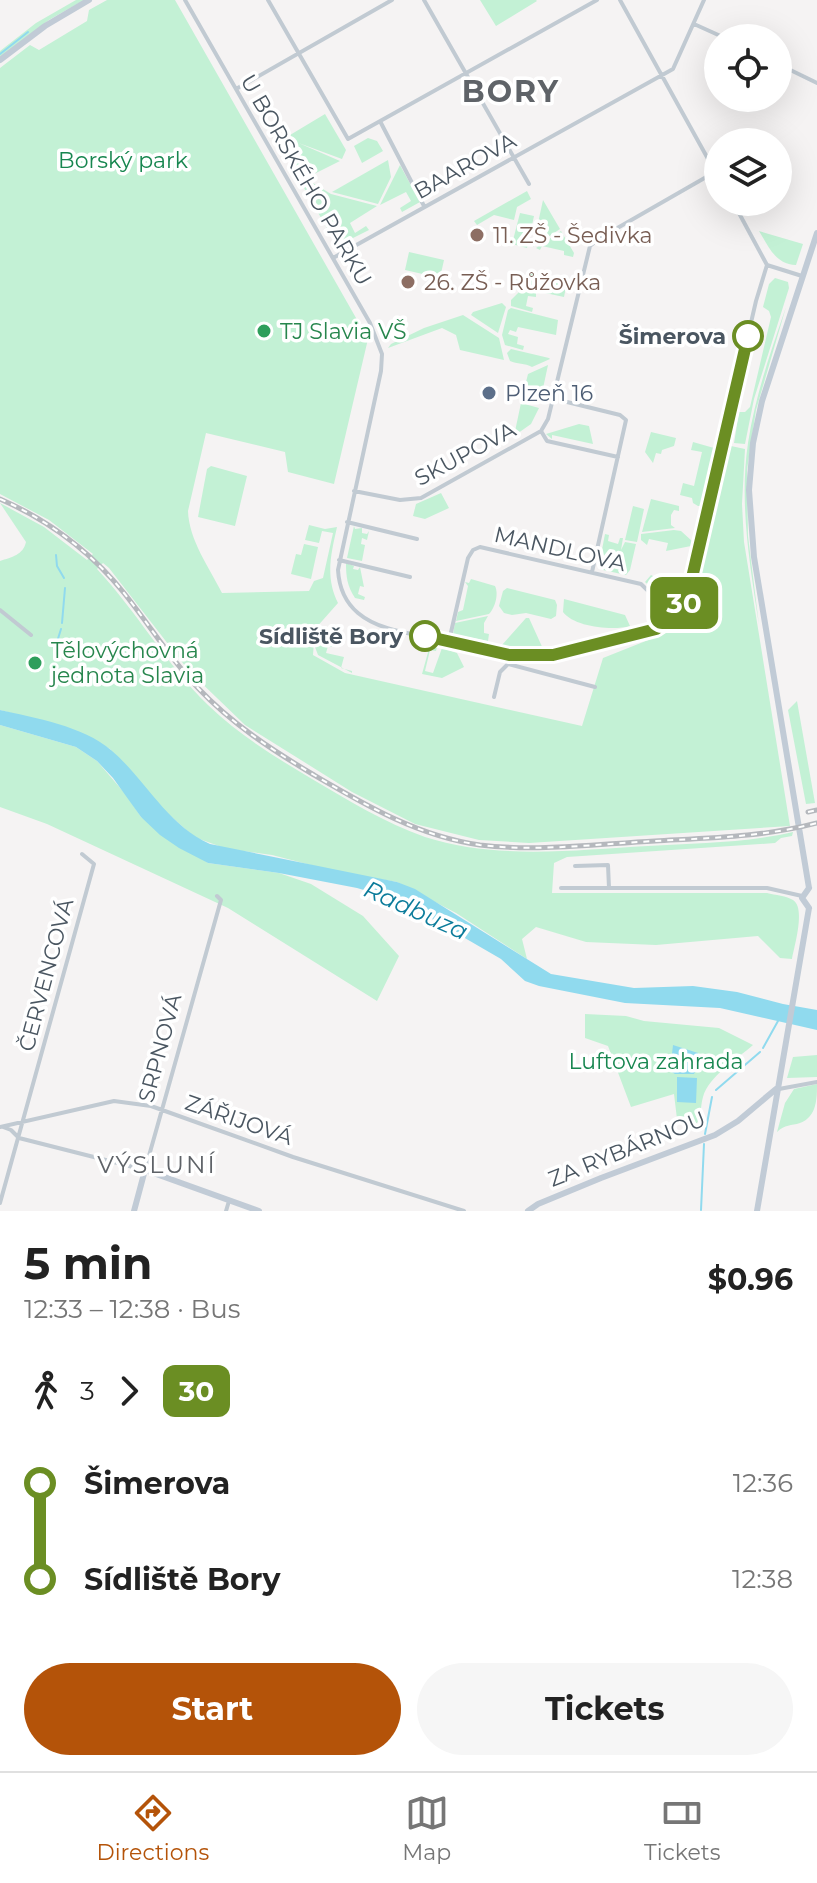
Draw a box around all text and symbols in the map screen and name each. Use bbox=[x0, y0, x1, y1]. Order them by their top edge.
map controls bbox=[704, 24, 792, 216]
button: locate bbox=[704, 24, 792, 112]
street label: U BORSKÉHO PARKU bbox=[234, 70, 378, 290]
district label: BORY bbox=[462, 73, 560, 110]
street label: BAAROVA bbox=[409, 127, 521, 205]
button: layers bbox=[704, 128, 792, 216]
park label: Borský park bbox=[58, 147, 189, 174]
place label: 11. ZŠ - Šedivka bbox=[493, 222, 653, 249]
marker: 11. ZŠ - Šedivka bbox=[468, 226, 486, 244]
place label: 26. ZŠ - Růžovka bbox=[424, 269, 601, 296]
marker: 26. ZŠ - Růžovka bbox=[399, 273, 417, 291]
place label: TJ Slavia VŠ bbox=[280, 318, 407, 345]
marker: Šimerova bbox=[733, 321, 763, 351]
marker: TJ Slavia VŠ bbox=[255, 322, 273, 340]
place label: Šimerova bbox=[619, 323, 726, 350]
place label: Plzeň 16 bbox=[505, 380, 593, 407]
marker: Plzeň 16 bbox=[480, 384, 498, 402]
street label: SKUPOVA bbox=[410, 416, 520, 492]
street label: MANDLOVA bbox=[492, 521, 628, 577]
line badge: 30 bbox=[648, 577, 720, 629]
text: 30 bbox=[666, 586, 702, 620]
marker: Sídliště Bory bbox=[410, 621, 440, 651]
place label: Sídliště Bory bbox=[259, 623, 404, 650]
place label: Tělovýchovná jednota Slavia bbox=[49, 637, 204, 689]
marker: Tělovýchovná jednota Slavia bbox=[26, 654, 44, 672]
water label: Radbuza bbox=[360, 874, 472, 946]
street label: ČERVENCOVÁ bbox=[13, 895, 79, 1054]
street label: SRPNOVÁ bbox=[133, 991, 187, 1105]
park label: Luftova zahrada bbox=[568, 1048, 744, 1075]
street label: ZÁŘIJOVÁ bbox=[182, 1089, 297, 1151]
street label: ZA RYBÁRNOU bbox=[544, 1105, 710, 1193]
district label: VÝSLUNÍ bbox=[97, 1150, 217, 1179]
text: 5 min bbox=[24, 1236, 152, 1290]
text: $0.96 bbox=[708, 1261, 793, 1298]
text: 12:33 – 12:38 · Bus bbox=[24, 1293, 240, 1325]
icon: walk bbox=[24, 1369, 68, 1413]
icon: forward bbox=[107, 1369, 151, 1413]
text: 30 bbox=[179, 1374, 214, 1408]
text: 3 bbox=[80, 1375, 95, 1407]
text: Šimerova bbox=[84, 1465, 230, 1502]
text: 12:36 bbox=[733, 1467, 793, 1499]
text: Sídliště Bory bbox=[84, 1561, 280, 1598]
text: 12:38 bbox=[732, 1563, 793, 1595]
button: Start bbox=[24, 1663, 401, 1755]
button: Tickets bbox=[417, 1663, 793, 1755]
tab: Directions bbox=[96, 1791, 209, 1866]
tab: Map bbox=[402, 1791, 451, 1866]
tab: Tickets bbox=[644, 1791, 720, 1866]

